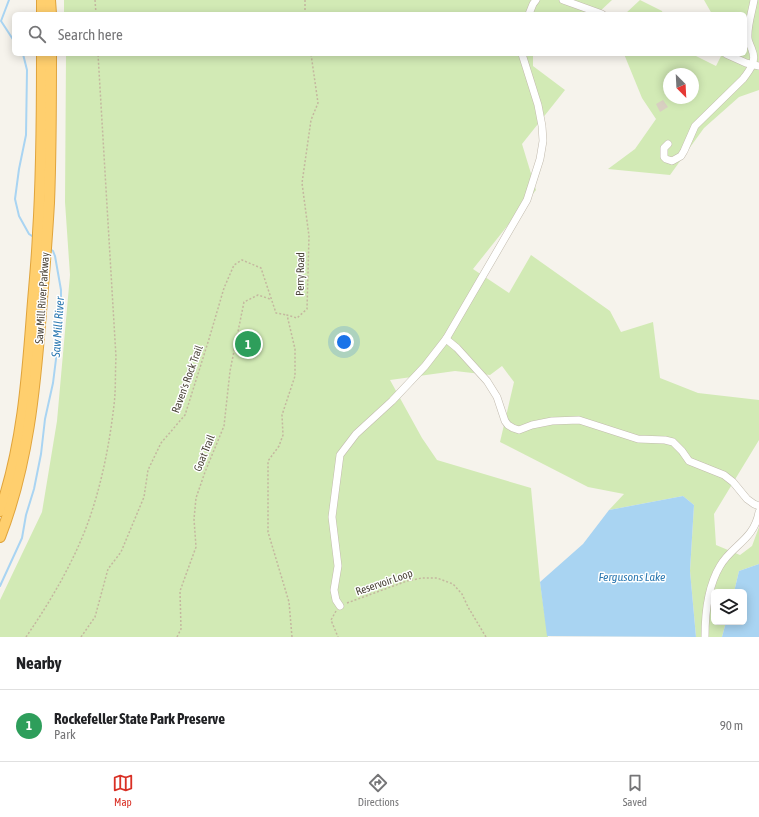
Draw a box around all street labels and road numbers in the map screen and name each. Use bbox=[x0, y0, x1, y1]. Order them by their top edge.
street label: Saw Mill River Parkway bbox=[33, 251, 51, 344]
street label: Perry Road bbox=[294, 252, 306, 296]
street label: Raven's Rock Trail bbox=[169, 343, 205, 414]
street label: Goat Trail bbox=[191, 433, 217, 473]
street label: Reservoir Loop bbox=[354, 567, 414, 597]

